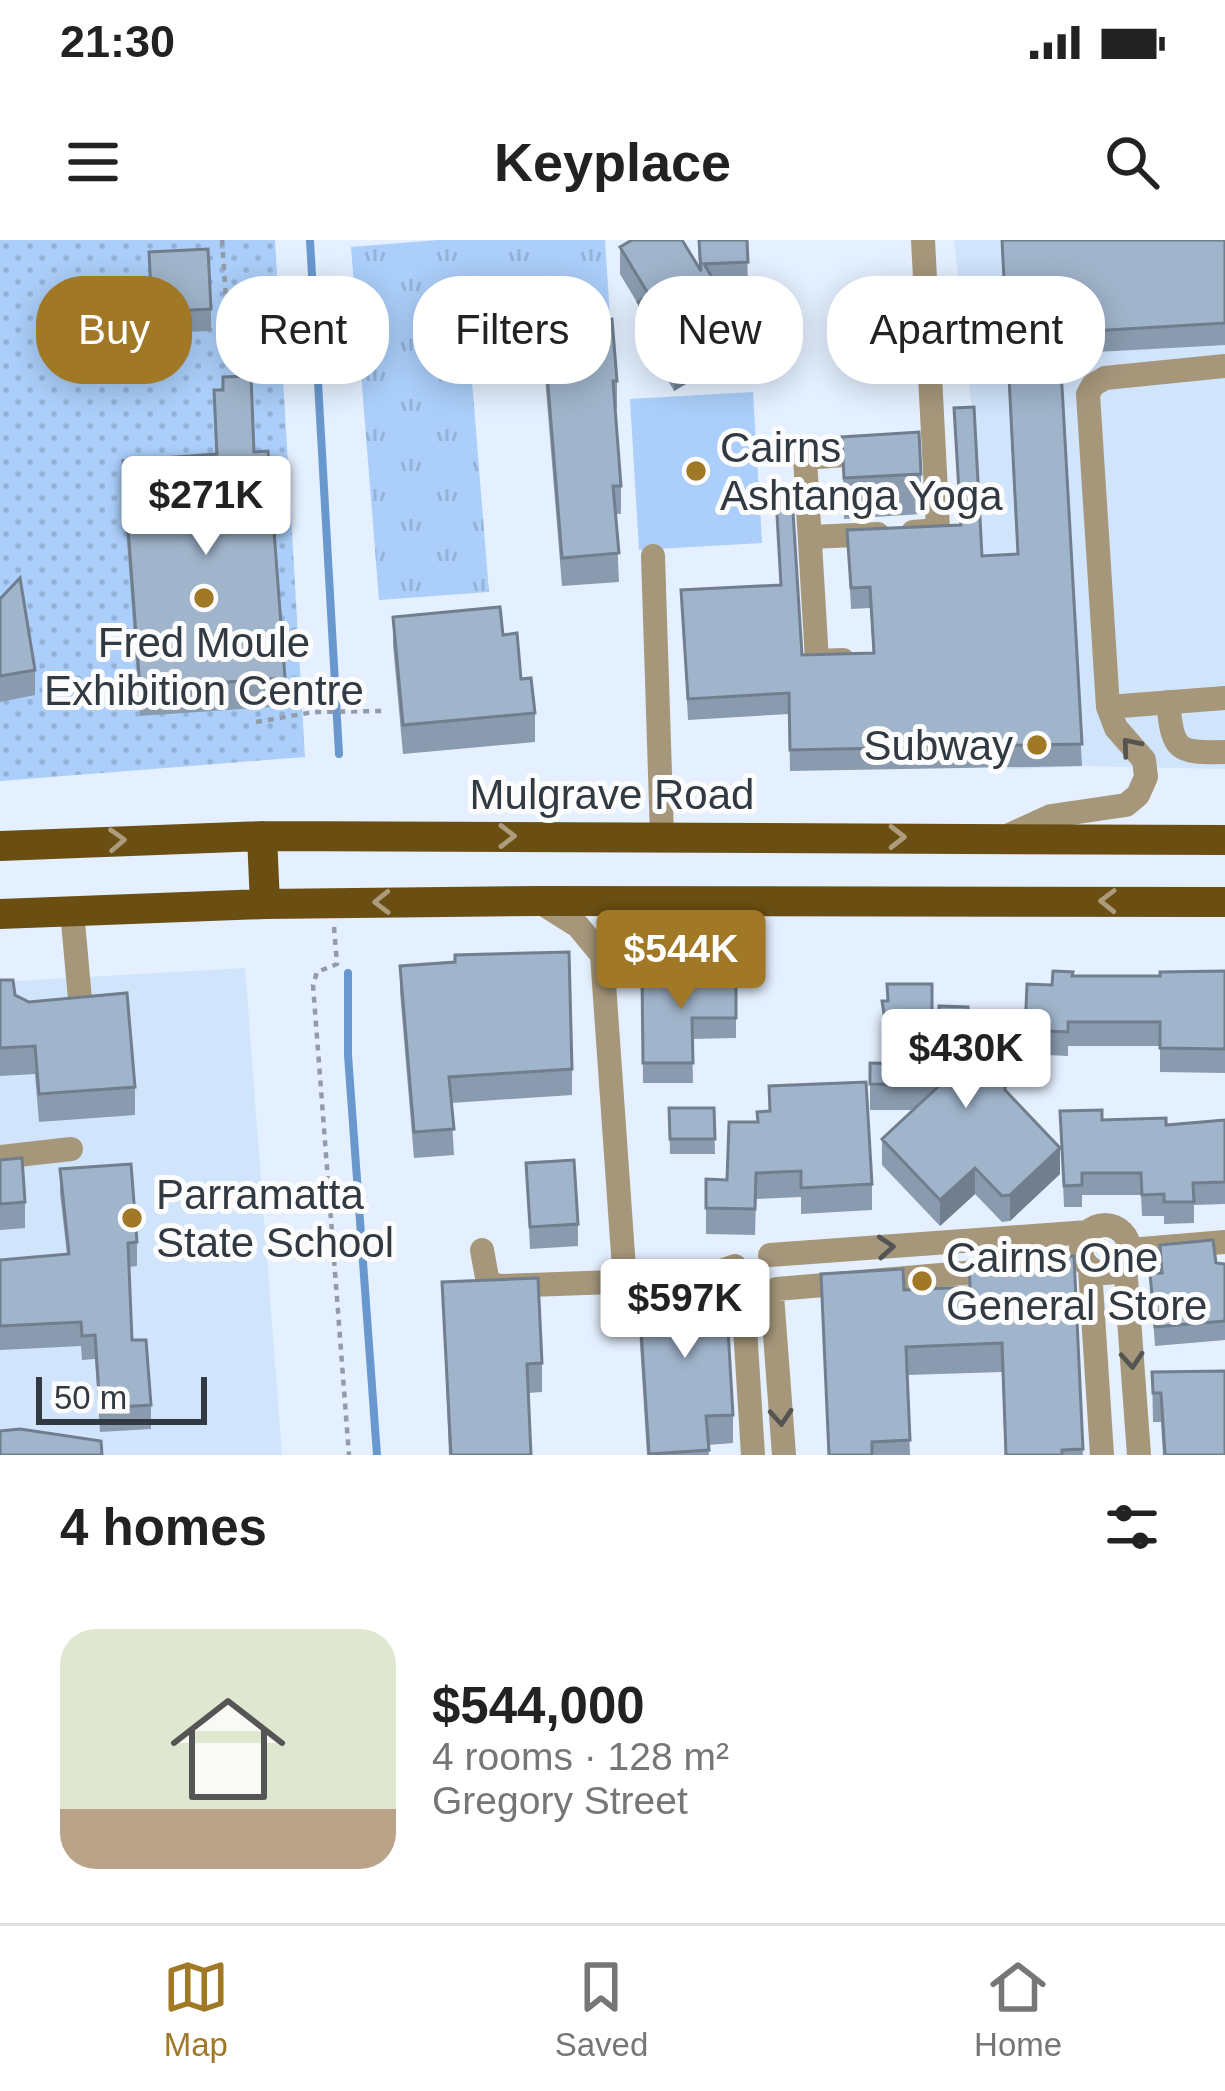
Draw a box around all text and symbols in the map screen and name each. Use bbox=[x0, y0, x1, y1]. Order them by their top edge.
text: 21:30 bbox=[60, 16, 175, 67]
icon: menu bbox=[60, 129, 126, 195]
icon: search bbox=[1099, 129, 1165, 195]
text: Keyplace bbox=[494, 132, 731, 192]
chip: Buy bbox=[36, 276, 192, 384]
chip: Rent bbox=[216, 276, 389, 384]
chip: Filters bbox=[413, 276, 611, 384]
chip: New bbox=[635, 276, 803, 384]
chip: Apartment bbox=[827, 276, 1105, 384]
place label: Cairns Ashtanga Yoga bbox=[720, 424, 1003, 519]
pin: $271K bbox=[122, 456, 290, 558]
marker: Cairns Ashtanga Yoga bbox=[683, 458, 709, 484]
text: $271K bbox=[149, 473, 263, 516]
marker: Fred Moule Exhibition Centre bbox=[191, 585, 217, 611]
place label: Fred Moule Exhibition Centre bbox=[44, 619, 364, 714]
place label: Subway bbox=[864, 722, 1013, 769]
marker: Subway bbox=[1024, 732, 1050, 758]
one-way arrow bbox=[1123, 738, 1145, 760]
street label: Mulgrave Road bbox=[470, 771, 754, 818]
one-way arrow bbox=[499, 823, 517, 849]
one-way arrow bbox=[889, 824, 907, 850]
one-way arrow bbox=[108, 827, 127, 853]
one-way arrow bbox=[1098, 888, 1116, 914]
one-way arrow bbox=[372, 889, 391, 915]
pin: $544K bbox=[597, 910, 765, 1012]
text: $544K bbox=[624, 927, 738, 970]
pin: $430K bbox=[882, 1009, 1050, 1111]
text: $430K bbox=[909, 1026, 1023, 1069]
place label: Parramatta State School bbox=[156, 1171, 394, 1266]
marker: Parramatta State School bbox=[119, 1205, 145, 1231]
one-way arrow bbox=[877, 1234, 896, 1260]
place label: Cairns One General Store bbox=[946, 1234, 1207, 1329]
pin: $597K bbox=[601, 1259, 769, 1361]
marker: Cairns One General Store bbox=[909, 1268, 935, 1294]
text: $597K bbox=[628, 1276, 742, 1319]
one-way arrow bbox=[1118, 1351, 1144, 1370]
scale bar bbox=[36, 1371, 207, 1424]
text: 50 m bbox=[54, 1379, 127, 1416]
one-way arrow bbox=[768, 1408, 794, 1427]
icon: filters bbox=[1099, 1494, 1165, 1560]
text: 4 homes bbox=[60, 1499, 267, 1556]
icon: home bbox=[156, 1677, 300, 1821]
text: $544,000 bbox=[432, 1677, 645, 1734]
text: 4 rooms · 128 m² bbox=[432, 1735, 729, 1778]
text: Gregory Street bbox=[432, 1779, 688, 1822]
tab: Map bbox=[163, 1954, 229, 2064]
tab: Saved bbox=[555, 1954, 648, 2064]
tab: Home bbox=[974, 1954, 1062, 2064]

